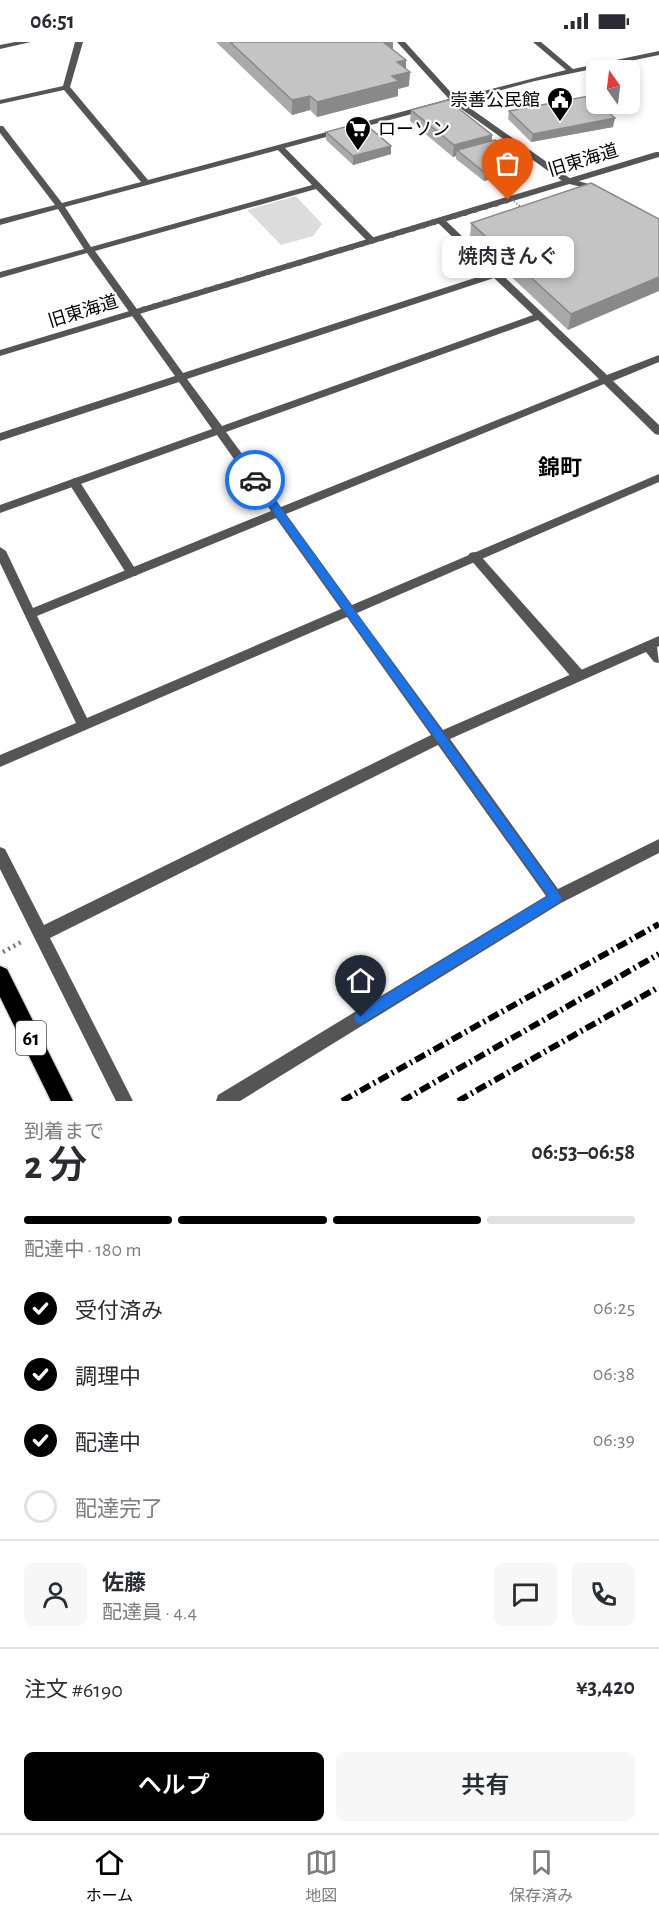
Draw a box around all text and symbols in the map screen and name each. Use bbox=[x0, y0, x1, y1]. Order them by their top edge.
text: 06:51 bbox=[30, 10, 75, 32]
north arrow bbox=[586, 60, 640, 114]
map controls bbox=[586, 60, 640, 114]
public building icon: 崇善公民館 bbox=[545, 85, 575, 123]
place label: 崇善公民館 bbox=[450, 90, 540, 110]
supermarket icon: ローソン bbox=[343, 114, 373, 152]
place label: ローソン bbox=[378, 121, 450, 139]
pin bbox=[482, 138, 533, 200]
street label: 旧東海道 bbox=[546, 140, 620, 180]
icon: bag bbox=[491, 147, 524, 180]
callout: 焼肉きんぐ bbox=[442, 236, 574, 278]
text: 焼肉きんぐ bbox=[458, 247, 558, 267]
street label: 旧東海道 bbox=[46, 291, 120, 331]
courier bbox=[225, 450, 285, 510]
district label: 錦町 bbox=[538, 456, 582, 479]
icon: car bbox=[239, 464, 272, 497]
pin bbox=[335, 955, 386, 1017]
icon: home bbox=[344, 964, 377, 997]
road number: 61 bbox=[16, 1021, 46, 1055]
text: 到着まで bbox=[24, 1122, 104, 1142]
text: 06:53–06:58 bbox=[531, 1141, 635, 1163]
text: 2 分 bbox=[24, 1147, 87, 1186]
text: 配達中 · 180 m bbox=[24, 1240, 141, 1260]
icon: check bbox=[24, 1292, 57, 1325]
text: 06:25 bbox=[593, 1298, 635, 1318]
text: 受付済み bbox=[75, 1300, 163, 1322]
icon: check bbox=[24, 1358, 57, 1391]
text: 06:38 bbox=[593, 1364, 635, 1384]
text: 調理中 bbox=[75, 1366, 141, 1388]
icon: check bbox=[24, 1424, 57, 1457]
text: 06:39 bbox=[593, 1430, 635, 1450]
text: 配達中 bbox=[75, 1432, 141, 1454]
text: 配達完了 bbox=[75, 1498, 163, 1520]
button: person bbox=[24, 1563, 87, 1626]
button: chat bbox=[494, 1563, 557, 1626]
button: phone bbox=[572, 1563, 635, 1626]
text: 佐藤 bbox=[102, 1572, 146, 1594]
text: 配達員 · 4.4 bbox=[102, 1603, 197, 1623]
text: ¥3,420 bbox=[576, 1676, 635, 1698]
text: 注文 #6190 bbox=[24, 1679, 123, 1701]
button: ヘルプ bbox=[24, 1752, 324, 1821]
button: 共有 bbox=[336, 1752, 635, 1821]
tab: ホーム bbox=[86, 1846, 133, 1906]
tab: 地図 bbox=[305, 1846, 338, 1906]
tab: 保存済み bbox=[509, 1846, 573, 1906]

